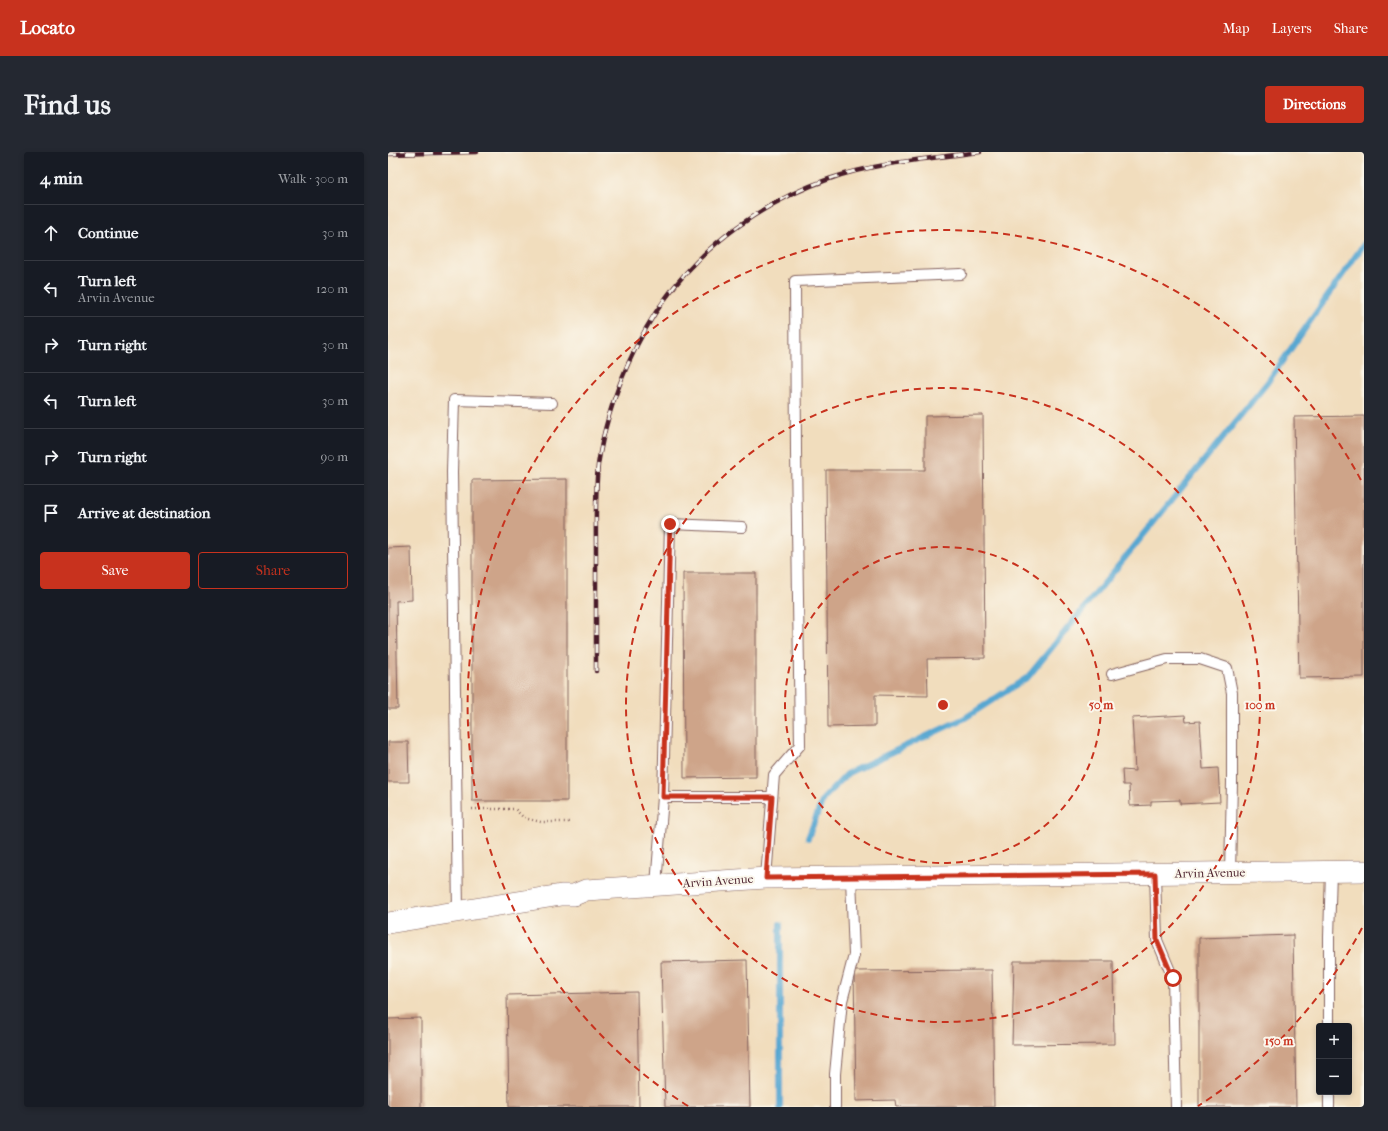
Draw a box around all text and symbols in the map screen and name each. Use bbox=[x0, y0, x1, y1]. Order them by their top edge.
text: Locato bbox=[20, 17, 75, 39]
text: Map bbox=[1223, 20, 1250, 37]
text: Layers bbox=[1272, 20, 1312, 37]
text: Share bbox=[1334, 20, 1368, 37]
button: Directions bbox=[1265, 86, 1364, 123]
text: Find us bbox=[24, 88, 111, 121]
text: 4 min bbox=[40, 168, 83, 188]
text: Walk · 300 m bbox=[278, 171, 348, 186]
icon: ahead bbox=[40, 222, 62, 244]
text: Continue bbox=[78, 224, 138, 242]
text: 30 m bbox=[322, 225, 348, 240]
text: Turn left bbox=[78, 272, 136, 290]
icon: left bbox=[40, 278, 62, 300]
text: 120 m bbox=[316, 281, 348, 296]
text: Arvin Avenue bbox=[78, 290, 155, 305]
icon: right bbox=[40, 334, 62, 356]
text: Turn right bbox=[78, 336, 147, 354]
text: 30 m bbox=[322, 337, 348, 352]
icon: left bbox=[40, 390, 62, 412]
text: Turn left bbox=[78, 392, 136, 410]
text: 30 m bbox=[322, 393, 348, 408]
icon: right bbox=[40, 446, 62, 468]
text: Turn right bbox=[78, 448, 147, 466]
text: 90 m bbox=[320, 449, 348, 464]
icon: arrive bbox=[40, 502, 62, 524]
text: Arrive at destination bbox=[78, 504, 210, 522]
route end bbox=[661, 515, 679, 533]
button: Save bbox=[40, 552, 190, 589]
button: Share bbox=[198, 552, 348, 589]
centre of rings bbox=[936, 698, 950, 712]
text: 50 m bbox=[1089, 698, 1114, 712]
text: 100 m bbox=[1245, 698, 1276, 712]
street label: Arvin Avenue bbox=[1174, 865, 1246, 881]
street label: Arvin Avenue bbox=[681, 872, 754, 891]
route start bbox=[1164, 969, 1182, 987]
map controls bbox=[1316, 1023, 1352, 1095]
button: + bbox=[1316, 1023, 1352, 1059]
text: 150 m bbox=[1265, 1034, 1294, 1048]
button: − bbox=[1316, 1059, 1352, 1095]

